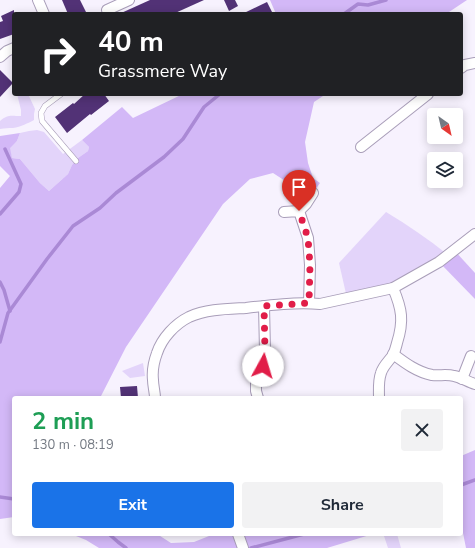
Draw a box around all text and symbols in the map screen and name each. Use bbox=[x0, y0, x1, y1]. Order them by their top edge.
text: 40 m bbox=[98, 23, 164, 61]
icon: right bbox=[32, 28, 84, 80]
text: Grassmere Way bbox=[98, 59, 227, 83]
north arrow bbox=[427, 108, 463, 144]
map controls bbox=[427, 108, 463, 188]
button: layers bbox=[427, 152, 463, 188]
pin bbox=[282, 170, 316, 211]
icon: arrive bbox=[288, 176, 310, 198]
position arrow bbox=[242, 345, 284, 387]
text: 2 min bbox=[32, 405, 94, 437]
button: close bbox=[401, 409, 443, 451]
text: 130 m · 08:19 bbox=[32, 436, 114, 454]
button: Exit bbox=[32, 482, 234, 528]
button: Share bbox=[242, 482, 443, 528]

